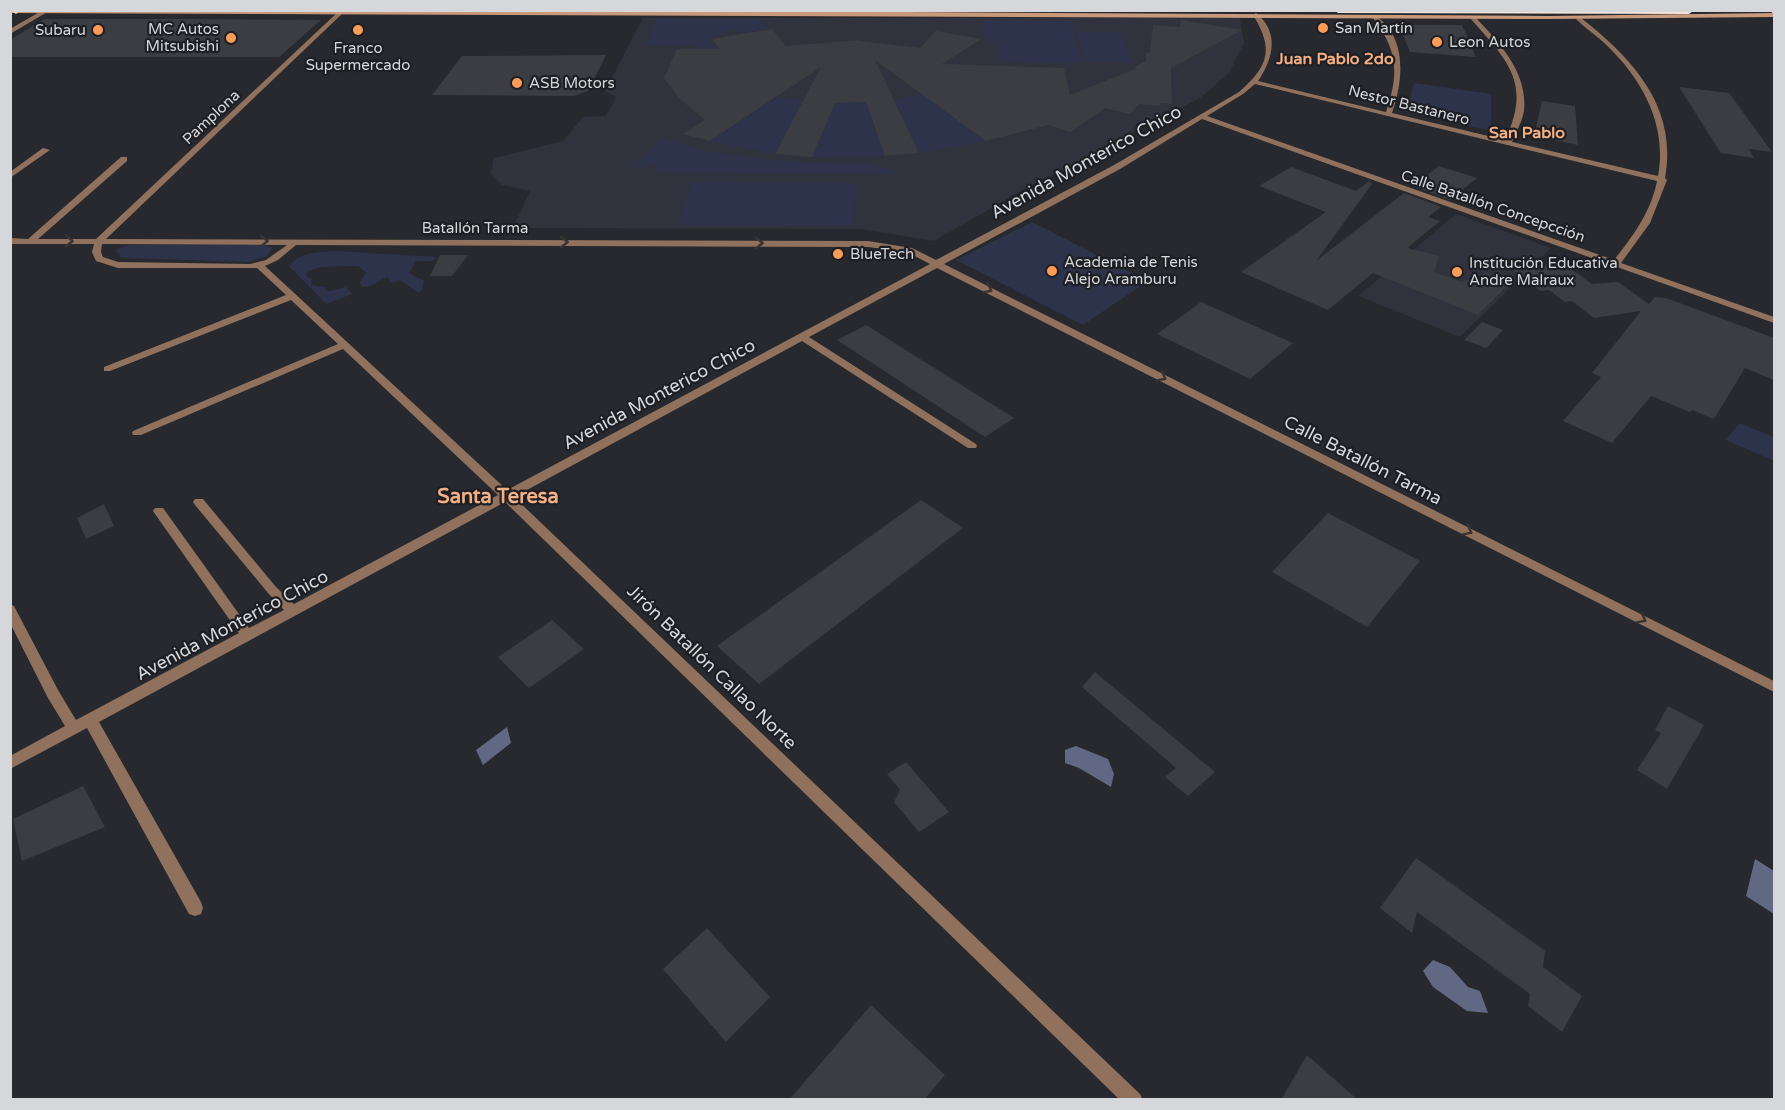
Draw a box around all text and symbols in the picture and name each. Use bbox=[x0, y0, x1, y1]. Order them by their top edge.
place label: San Martín bbox=[1335, 19, 1413, 37]
place label: MC Autos Mitsubishi bbox=[146, 20, 219, 55]
place label: Subaru bbox=[35, 21, 86, 39]
marker: San Martín bbox=[1316, 21, 1330, 35]
marker: Subaru bbox=[91, 23, 105, 37]
marker: Franco Supermercado bbox=[351, 23, 365, 37]
marker: MC Autos Mitsubishi bbox=[224, 31, 238, 45]
place label: Leon Autos bbox=[1449, 33, 1530, 51]
marker: Leon Autos bbox=[1430, 35, 1444, 49]
place label: Franco Supermercado bbox=[306, 39, 410, 74]
district label: Juan Pablo 2do bbox=[1275, 49, 1394, 69]
place label: ASB Motors bbox=[529, 74, 615, 92]
marker: ASB Motors bbox=[510, 76, 524, 90]
street label: Nestor Bastanero bbox=[1347, 81, 1471, 129]
street label: Pamplona bbox=[179, 86, 243, 148]
street label: Avenida Monterico Chico bbox=[987, 100, 1185, 224]
district label: San Pablo bbox=[1489, 123, 1565, 143]
street label: Calle Batallón Concepcción bbox=[1399, 166, 1587, 246]
street label: Batallón Tarma bbox=[422, 219, 528, 237]
one-way arrow bbox=[64, 235, 73, 247]
one-way arrow bbox=[259, 235, 268, 247]
one-way arrow bbox=[559, 236, 568, 248]
one-way arrow bbox=[754, 237, 763, 249]
place label: BlueTech bbox=[850, 245, 914, 263]
marker: BlueTech bbox=[831, 247, 845, 261]
place label: Academia de Tenis Alejo Aramburu bbox=[1064, 253, 1198, 288]
place label: Institución Educativa Andre Malraux bbox=[1469, 254, 1618, 289]
marker: Academia de Tenis Alejo Aramburu bbox=[1045, 264, 1059, 278]
marker: Institución Educativa Andre Malraux bbox=[1450, 265, 1464, 279]
one-way arrow bbox=[982, 282, 993, 293]
street label: Avenida Monterico Chico bbox=[559, 334, 759, 454]
one-way arrow bbox=[1156, 370, 1167, 381]
street label: Calle Batallón Tarma bbox=[1280, 411, 1446, 509]
district label: Santa Teresa bbox=[437, 485, 559, 509]
one-way arrow bbox=[1461, 524, 1472, 535]
street label: Avenida Monterico Chico bbox=[132, 565, 332, 685]
street label: Jirón Batallón Callao Norte bbox=[623, 580, 801, 754]
one-way arrow bbox=[1635, 612, 1646, 623]

